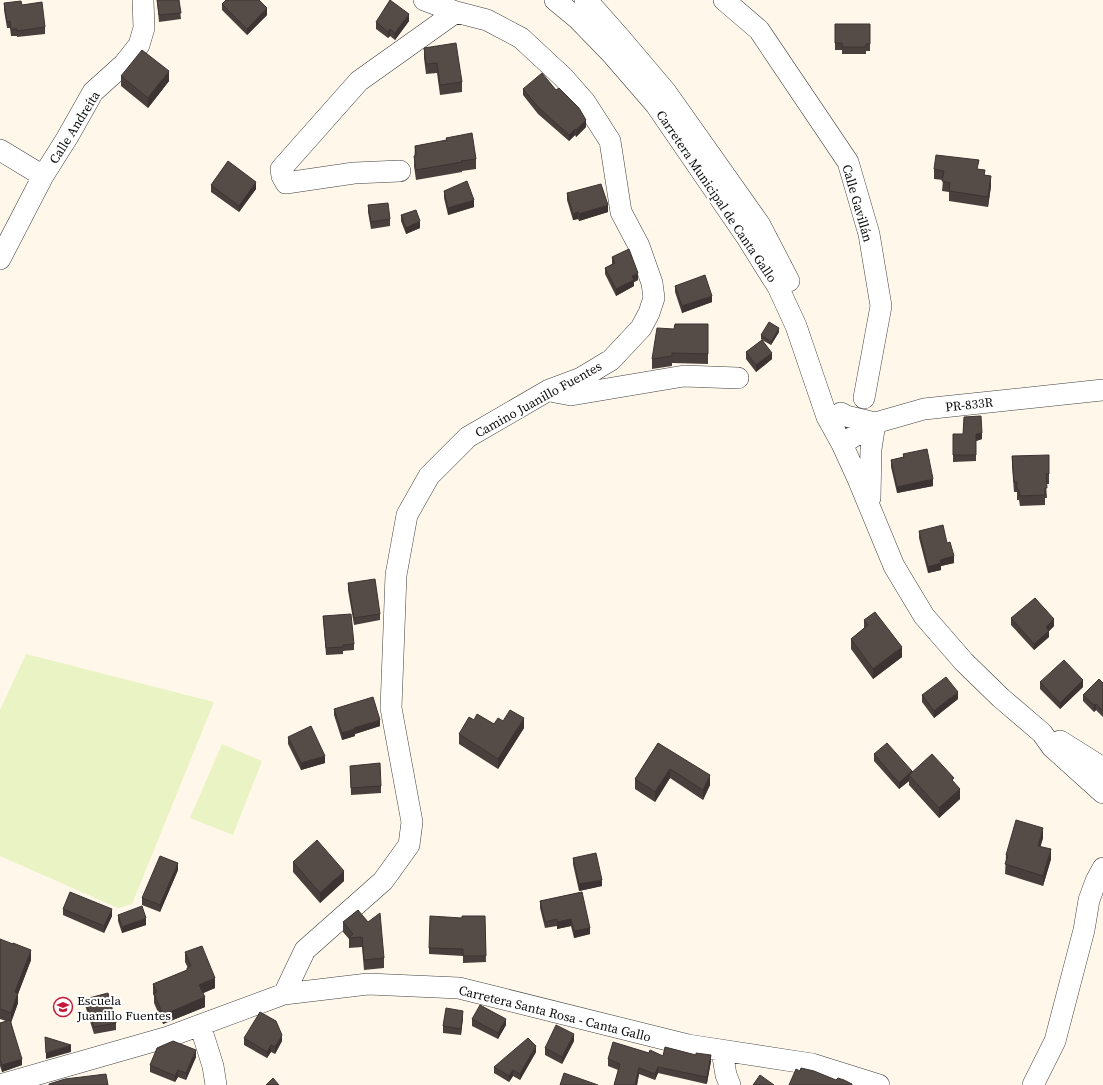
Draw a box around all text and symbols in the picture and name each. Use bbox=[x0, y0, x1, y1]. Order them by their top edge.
street label: Calle Andreíta bbox=[45, 87, 104, 167]
street label: Carretera Municipal de Canta Gallo bbox=[653, 107, 781, 286]
street label: Calle Gavillán bbox=[838, 162, 877, 244]
street label: Camino Juanillo Fuentes bbox=[472, 357, 605, 441]
street label: PR-833R bbox=[944, 393, 994, 415]
street label: Carretera Santa Rosa - Canta Gallo bbox=[457, 981, 653, 1046]
place label: Escuela Juanillo Fuentes bbox=[76, 992, 171, 1024]
school or university icon: Escuela Juanillo Fuentes bbox=[52, 996, 74, 1018]

